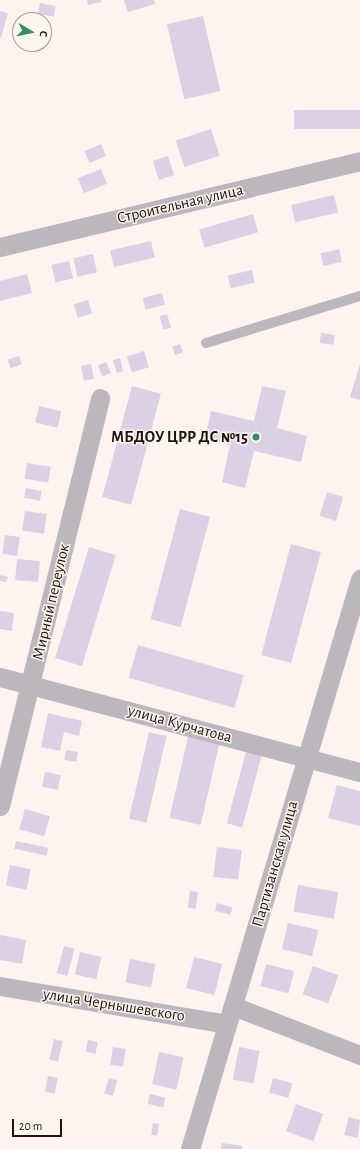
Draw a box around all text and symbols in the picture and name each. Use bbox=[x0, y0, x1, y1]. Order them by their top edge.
north arrow bbox=[12, 12, 52, 52]
text: С bbox=[37, 30, 49, 38]
street label: Строительная улица bbox=[115, 180, 245, 228]
place label: МБДОУ ЦРР ДС №15 bbox=[111, 427, 248, 447]
marker: МБДОУ ЦРР ДС №15 bbox=[251, 432, 261, 442]
street label: Мирный переулок bbox=[28, 542, 74, 662]
street label: улица Курчатова bbox=[126, 701, 234, 747]
street label: Партизанская улица bbox=[248, 799, 302, 929]
street label: улица Чернышевского bbox=[42, 984, 186, 1026]
scale bar bbox=[14, 1111, 64, 1137]
text: 20 m bbox=[19, 1120, 42, 1132]

